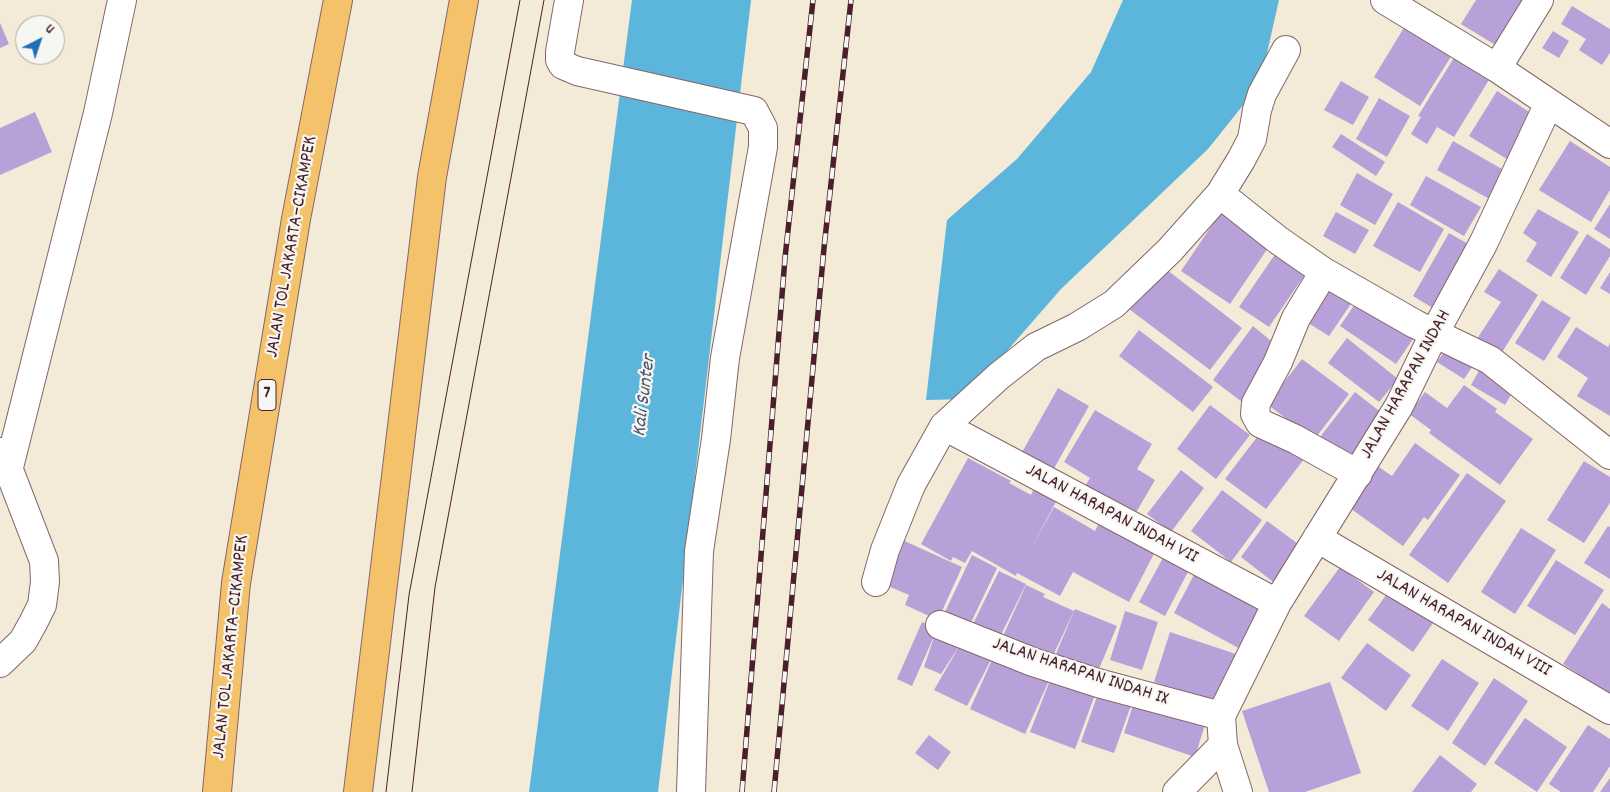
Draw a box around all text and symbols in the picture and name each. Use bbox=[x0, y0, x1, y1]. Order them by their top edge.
north arrow bbox=[15, 15, 65, 65]
text: U bbox=[40, 20, 58, 39]
street label: JALAN TOL JAKARTA–CIKAMPEK bbox=[262, 134, 324, 360]
street label: JALAN HARAPAN INDAH bbox=[1357, 307, 1457, 463]
water label: Kali Sunter bbox=[629, 354, 663, 438]
road number: 7 bbox=[258, 380, 276, 410]
street label: JALAN HARAPAN INDAH VII bbox=[1021, 460, 1201, 570]
street label: JALAN TOL JAKARTA–CIKAMPEK bbox=[209, 534, 255, 760]
street label: JALAN HARAPAN INDAH VIII bbox=[1372, 565, 1554, 683]
street label: JALAN HARAPAN INDAH IX bbox=[989, 634, 1171, 712]

